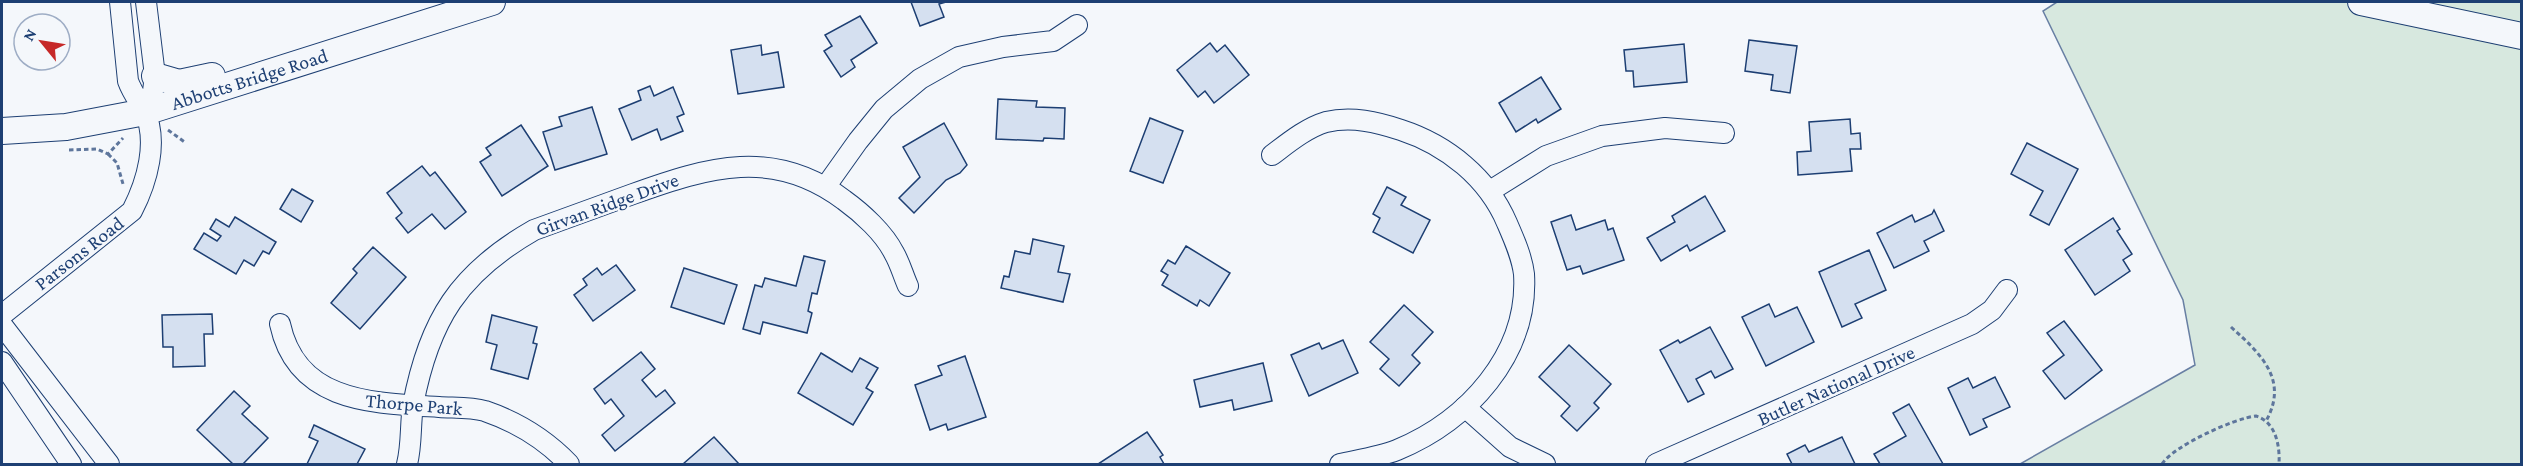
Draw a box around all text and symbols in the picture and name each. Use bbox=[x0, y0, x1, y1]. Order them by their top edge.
north arrow bbox=[12, 12, 72, 72]
text: N bbox=[19, 26, 40, 44]
street label: Abbotts Bridge Road bbox=[168, 44, 331, 114]
street label: Girvan Ridge Drive bbox=[533, 168, 682, 241]
street label: Parsons Road bbox=[30, 211, 128, 294]
street label: Butler National Drive bbox=[1754, 340, 1918, 430]
street label: Thorpe Park bbox=[365, 389, 464, 420]

